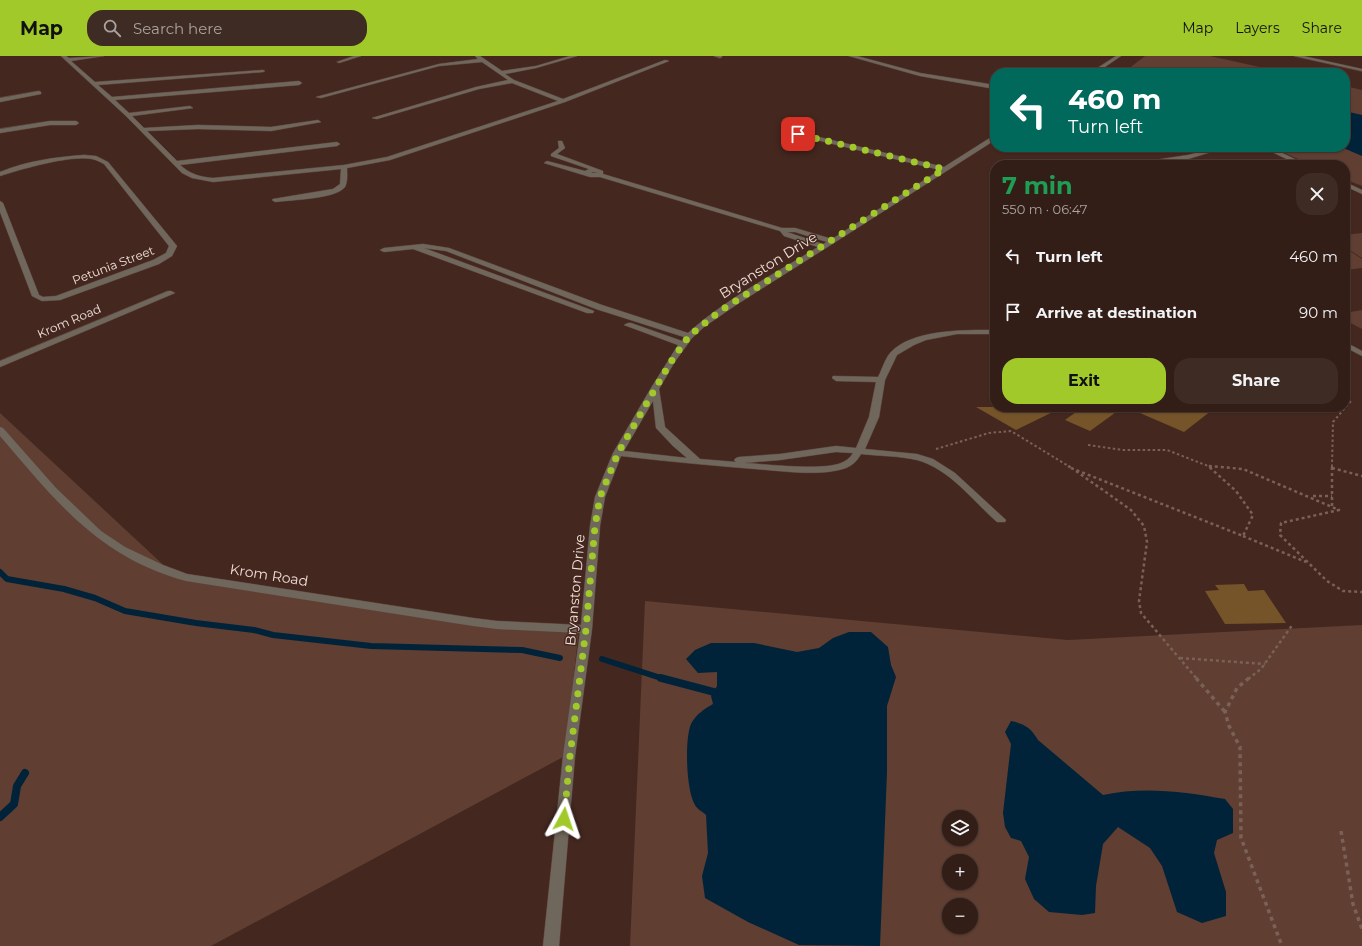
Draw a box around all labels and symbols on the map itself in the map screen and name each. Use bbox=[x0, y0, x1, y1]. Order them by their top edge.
pin bbox=[781, 117, 815, 151]
street label: Bryanston Drive bbox=[716, 228, 820, 302]
street label: Petunia Street bbox=[70, 242, 156, 288]
street label: Krom Road bbox=[35, 301, 103, 341]
street label: Bryanston Drive bbox=[561, 533, 589, 647]
street label: Krom Road bbox=[229, 560, 309, 590]
position arrow bbox=[543, 798, 585, 840]

